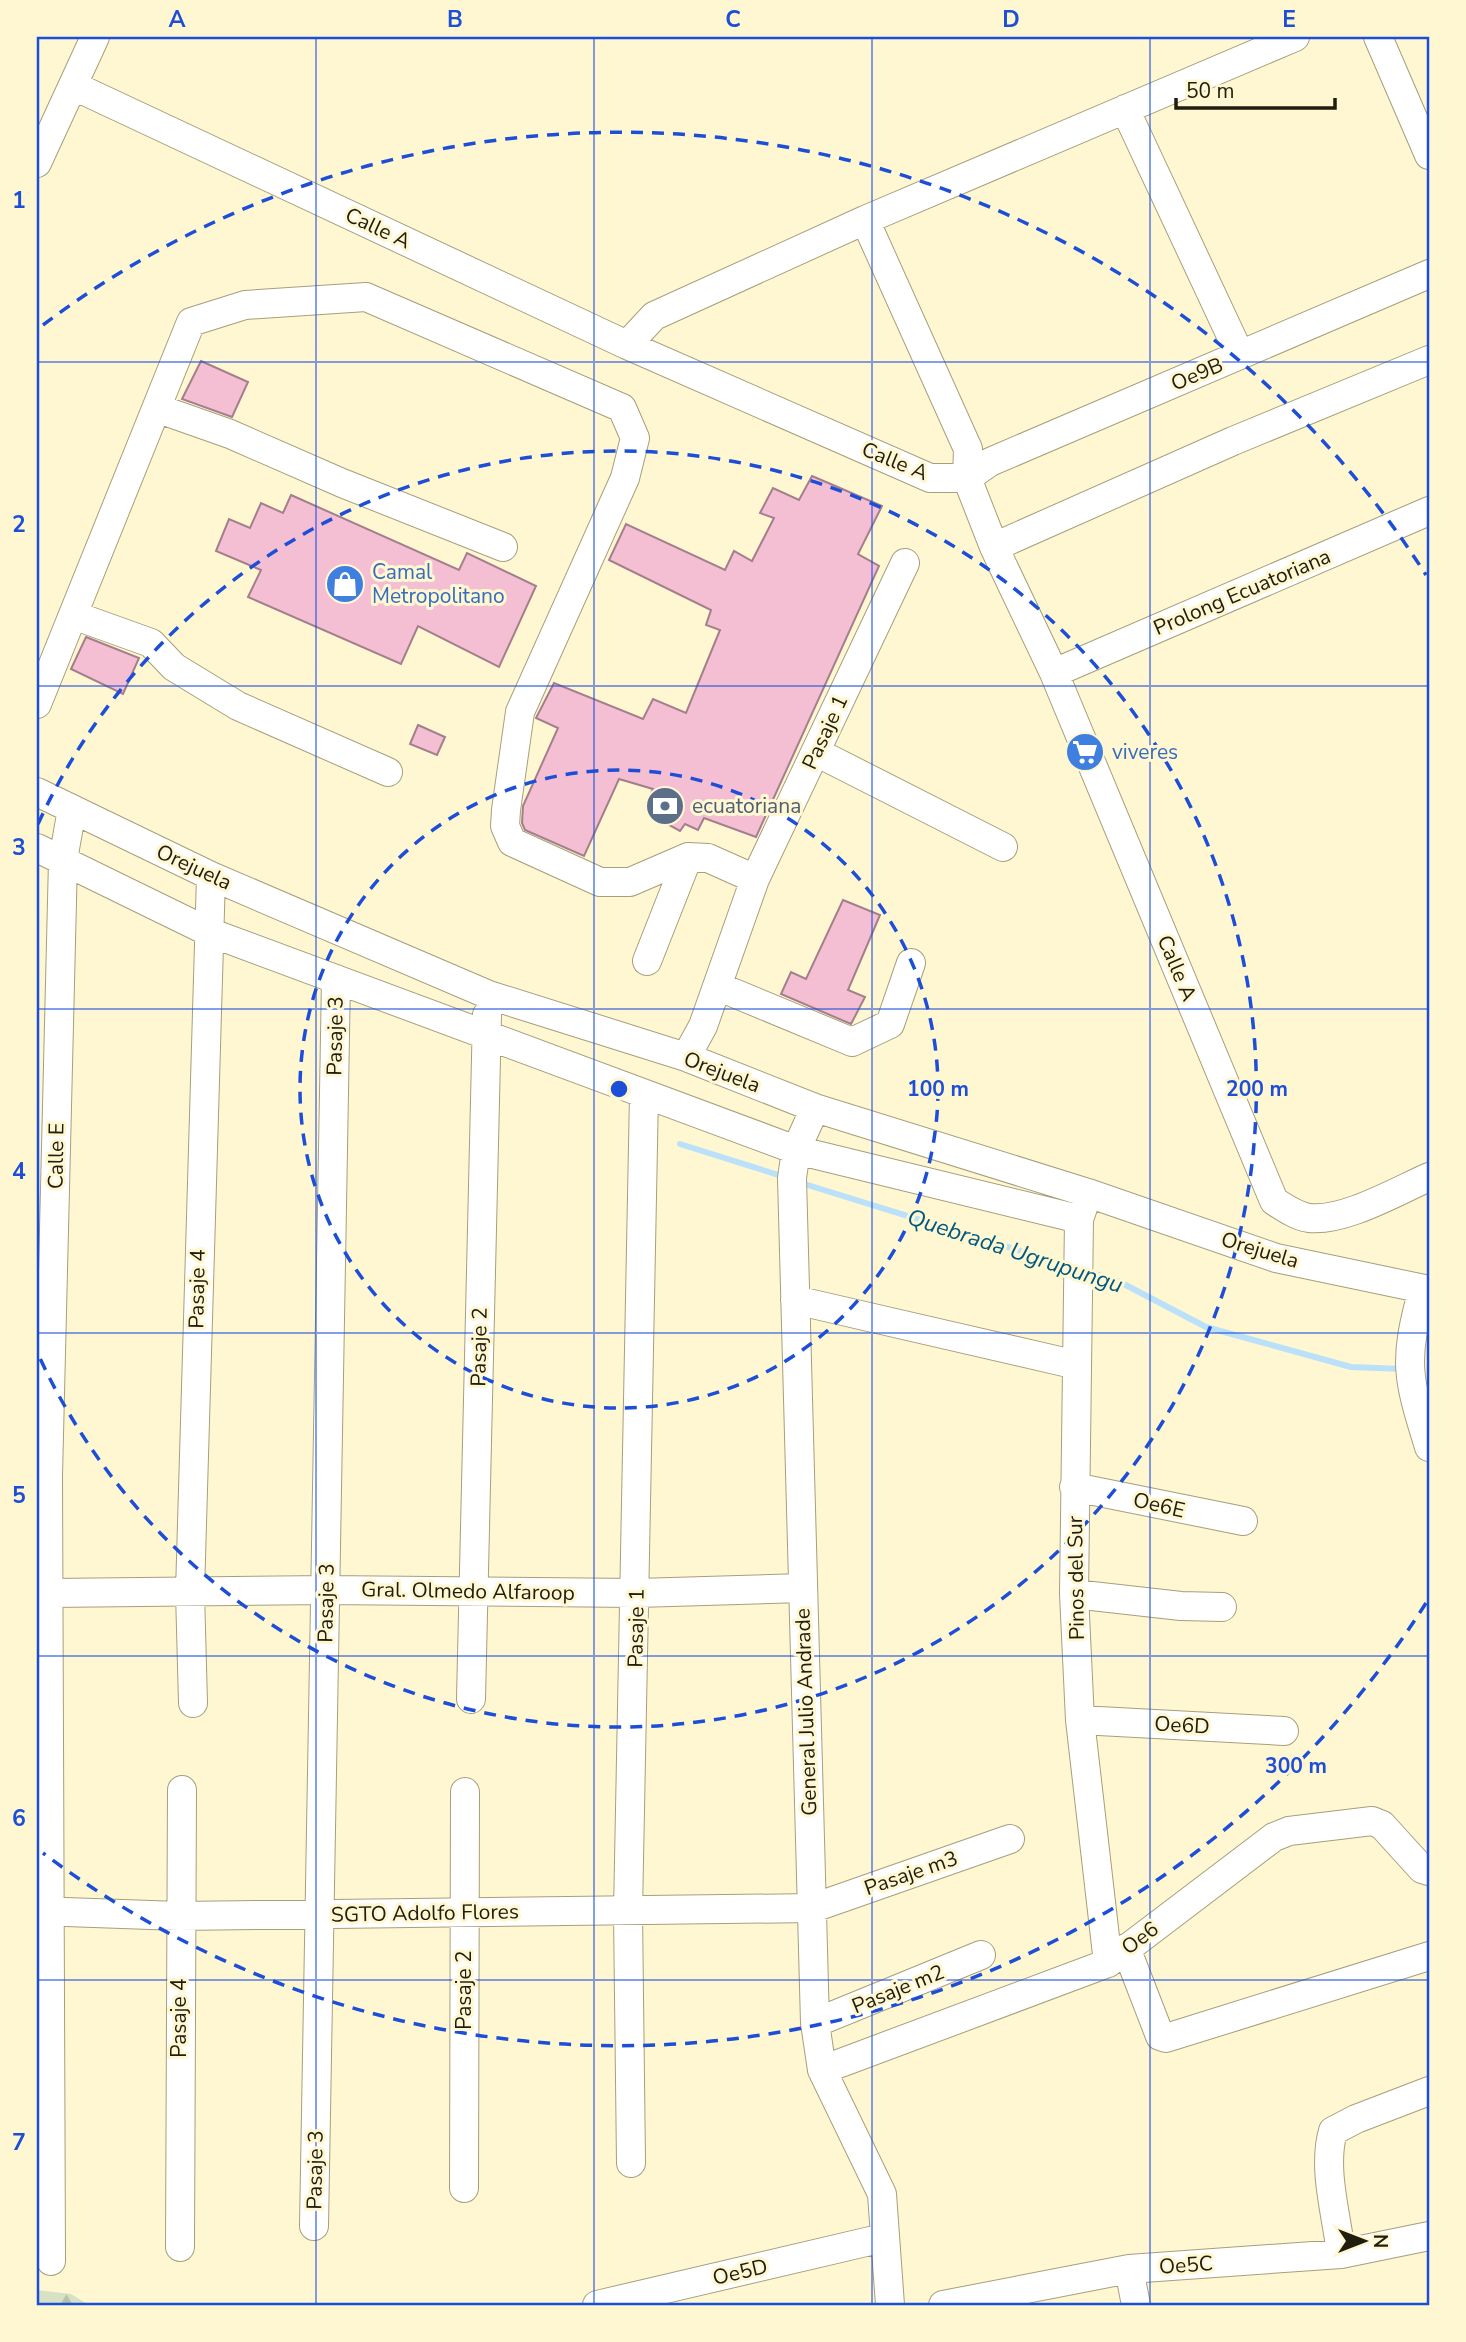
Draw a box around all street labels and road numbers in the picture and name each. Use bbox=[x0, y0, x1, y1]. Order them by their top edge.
street label: Calle A bbox=[341, 201, 415, 255]
street label: Oe9B bbox=[1167, 351, 1227, 397]
street label: Calle A bbox=[858, 435, 932, 487]
street label: Prolong Ecuatoriana bbox=[1149, 542, 1335, 642]
street label: Pasaje 1 bbox=[796, 690, 854, 774]
street label: Orejuela bbox=[152, 837, 236, 897]
street label: Calle A bbox=[1151, 931, 1203, 1005]
street label: Pasaje 3 bbox=[320, 996, 350, 1076]
street label: Orejuela bbox=[680, 1045, 764, 1099]
street label: Calle E bbox=[41, 1123, 71, 1189]
street label: Orejuela bbox=[1218, 1225, 1302, 1275]
street label: Pasaje 4 bbox=[182, 1249, 212, 1329]
street label: Pasaje 2 bbox=[464, 1307, 494, 1387]
street label: Oe6E bbox=[1130, 1485, 1188, 1525]
street label: Pinos del Sur bbox=[1061, 1515, 1091, 1640]
street label: Pasaje 3 bbox=[311, 1563, 341, 1643]
street label: Gral. Olmedo Alfaroop bbox=[361, 1575, 575, 1607]
street label: Pasaje 1 bbox=[621, 1588, 651, 1668]
street label: General Julio Andrade bbox=[788, 1608, 824, 1816]
street label: Oe6D bbox=[1154, 1710, 1210, 1740]
street label: Pasaje m3 bbox=[860, 1844, 962, 1902]
street label: SGTO Adolfo Flores bbox=[331, 1897, 519, 1929]
street label: Oe6 bbox=[1116, 1915, 1164, 1961]
street label: Pasaje 2 bbox=[450, 1950, 478, 2030]
street label: Pasaje m2 bbox=[848, 1958, 948, 2020]
street label: Pasaje 4 bbox=[165, 1978, 193, 2058]
street label: Pasaje 3 bbox=[300, 2130, 330, 2210]
street label: Oe5C bbox=[1158, 2249, 1214, 2281]
street label: Oe5D bbox=[710, 2252, 770, 2292]

